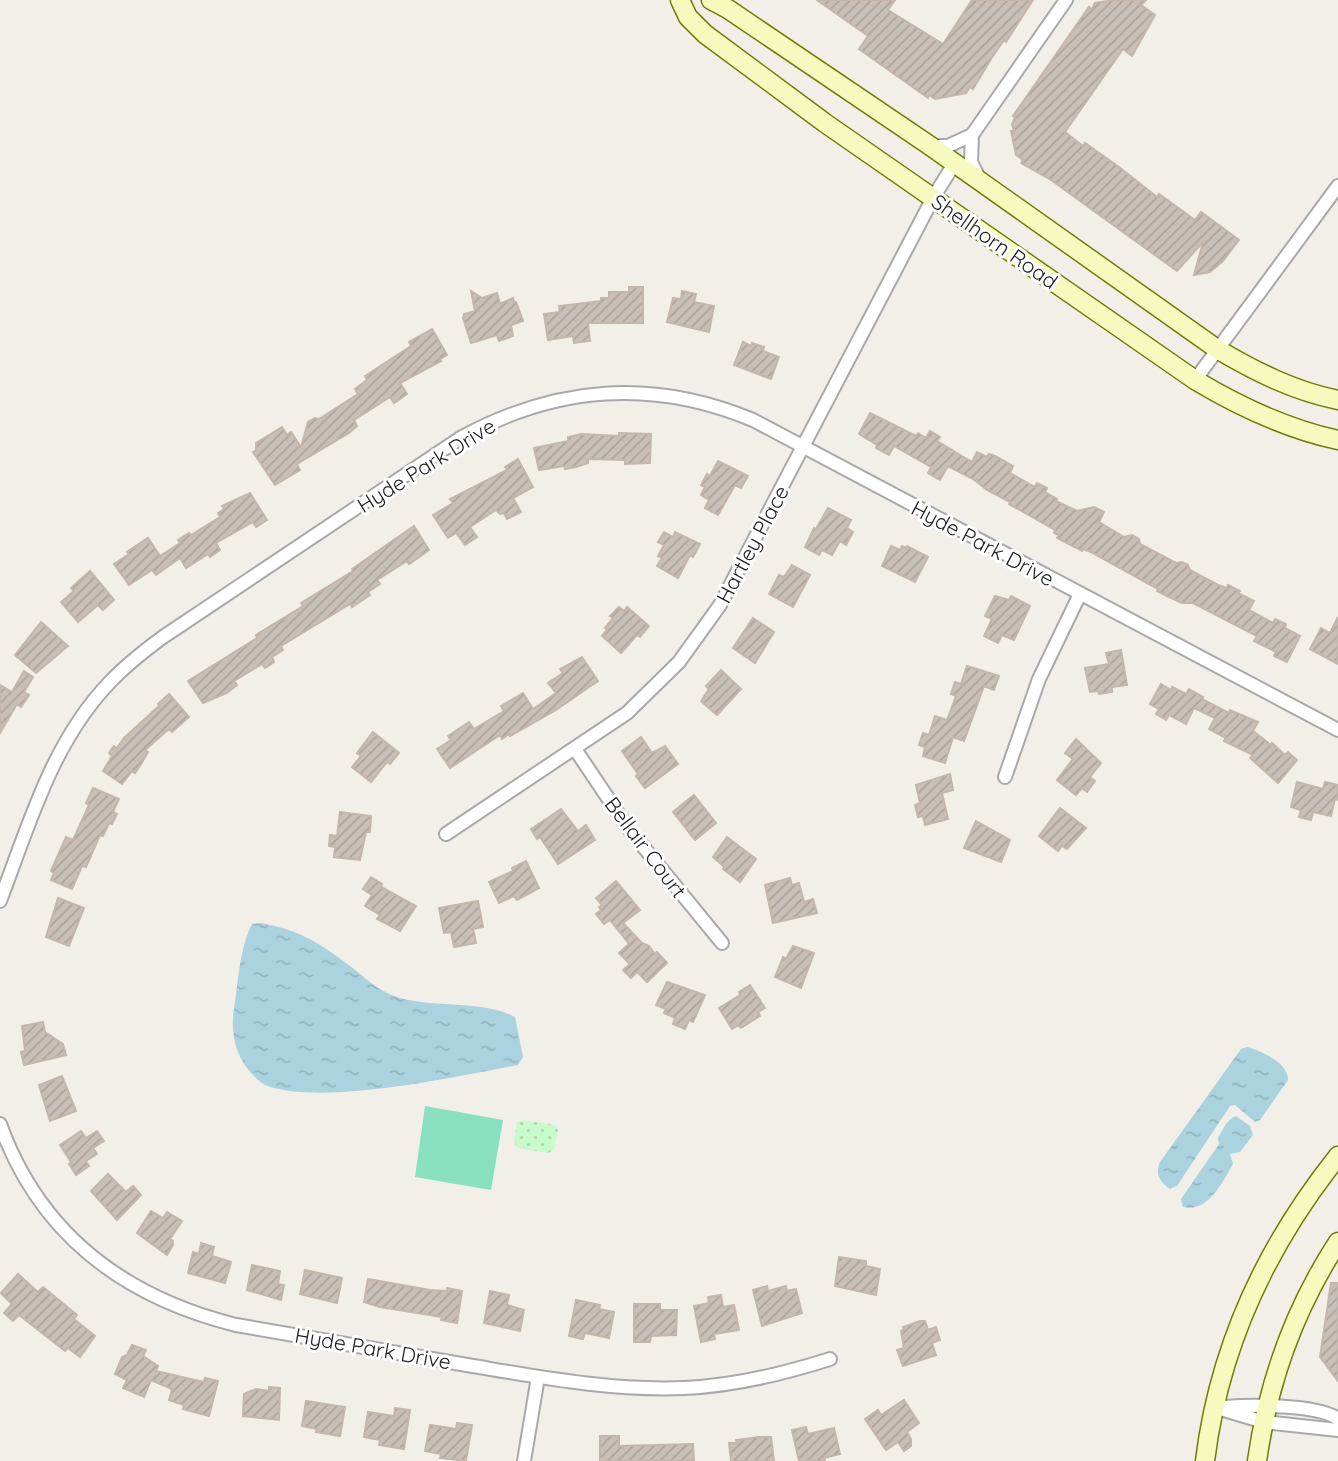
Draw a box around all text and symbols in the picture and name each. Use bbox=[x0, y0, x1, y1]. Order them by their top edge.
street label: Shellhorn Road bbox=[927, 188, 1063, 294]
street label: Hyde Park Drive bbox=[352, 412, 500, 518]
street label: Hartley Place bbox=[710, 481, 794, 607]
street label: Hyde Park Drive bbox=[907, 494, 1059, 592]
street label: Bellair Court bbox=[600, 791, 692, 903]
street label: Hyde Park Drive bbox=[293, 1321, 453, 1375]

